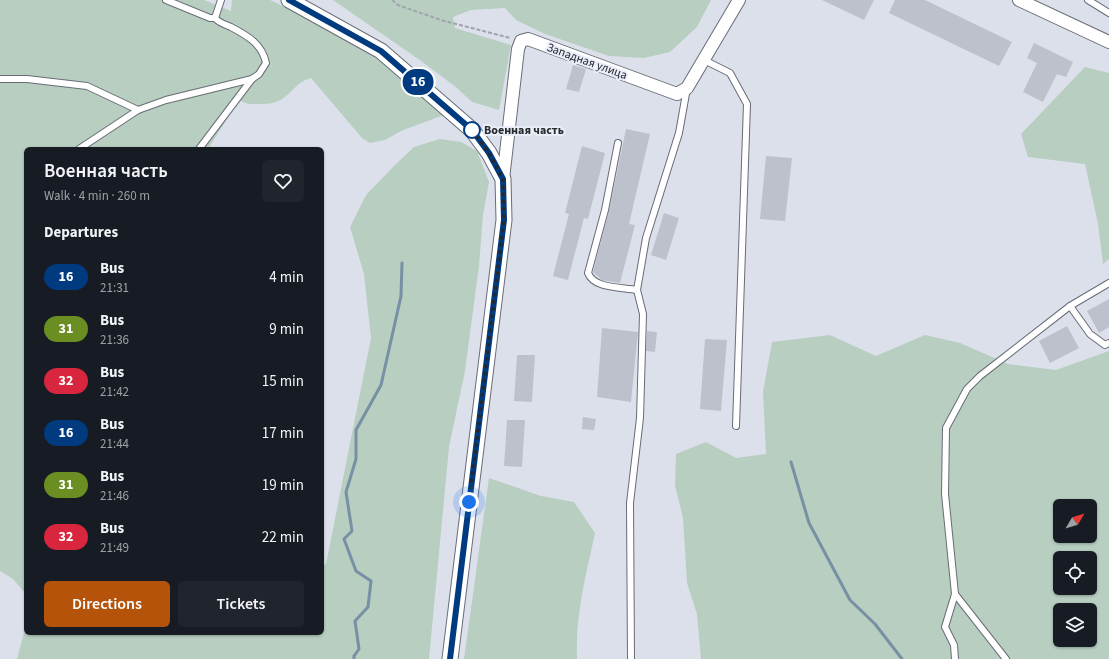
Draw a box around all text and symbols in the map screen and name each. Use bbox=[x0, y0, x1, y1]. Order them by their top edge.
street label: Западная улица bbox=[544, 39, 629, 84]
line badge: 16 bbox=[400, 69, 436, 95]
text: 16 bbox=[411, 72, 425, 92]
marker: Военная часть bbox=[463, 121, 481, 139]
place label: Военная часть bbox=[484, 122, 564, 139]
text: Военная часть bbox=[44, 158, 168, 185]
button: heart bbox=[262, 160, 304, 202]
text: Walk · 4 min · 260 m bbox=[44, 187, 150, 205]
text: Departures bbox=[44, 222, 118, 243]
text: Bus bbox=[100, 258, 124, 279]
text: 16 bbox=[59, 267, 73, 287]
text: 4 min bbox=[269, 267, 304, 288]
text: 21:31 bbox=[100, 279, 129, 297]
text: Bus bbox=[100, 310, 124, 331]
text: 31 bbox=[59, 319, 73, 339]
text: 9 min bbox=[269, 319, 304, 340]
text: 21:36 bbox=[100, 331, 129, 349]
text: Bus bbox=[100, 362, 124, 383]
text: 32 bbox=[59, 371, 73, 391]
text: 15 min bbox=[262, 371, 304, 392]
text: 21:42 bbox=[100, 383, 129, 401]
text: Bus bbox=[100, 414, 124, 435]
text: 16 bbox=[59, 423, 73, 443]
text: 17 min bbox=[262, 423, 304, 444]
text: 21:44 bbox=[100, 435, 129, 453]
text: Bus bbox=[100, 466, 124, 487]
text: 31 bbox=[59, 475, 73, 495]
text: 19 min bbox=[262, 475, 304, 496]
text: 21:46 bbox=[100, 487, 129, 505]
your location bbox=[459, 492, 479, 512]
north arrow bbox=[1053, 499, 1097, 543]
map controls bbox=[1053, 499, 1097, 647]
text: Bus bbox=[100, 518, 124, 539]
text: 32 bbox=[59, 527, 73, 547]
text: 22 min bbox=[262, 527, 304, 548]
text: 21:49 bbox=[100, 539, 129, 557]
button: locate bbox=[1053, 551, 1097, 595]
button: Directions bbox=[44, 581, 170, 627]
button: Tickets bbox=[178, 581, 304, 627]
button: layers bbox=[1053, 603, 1097, 647]

